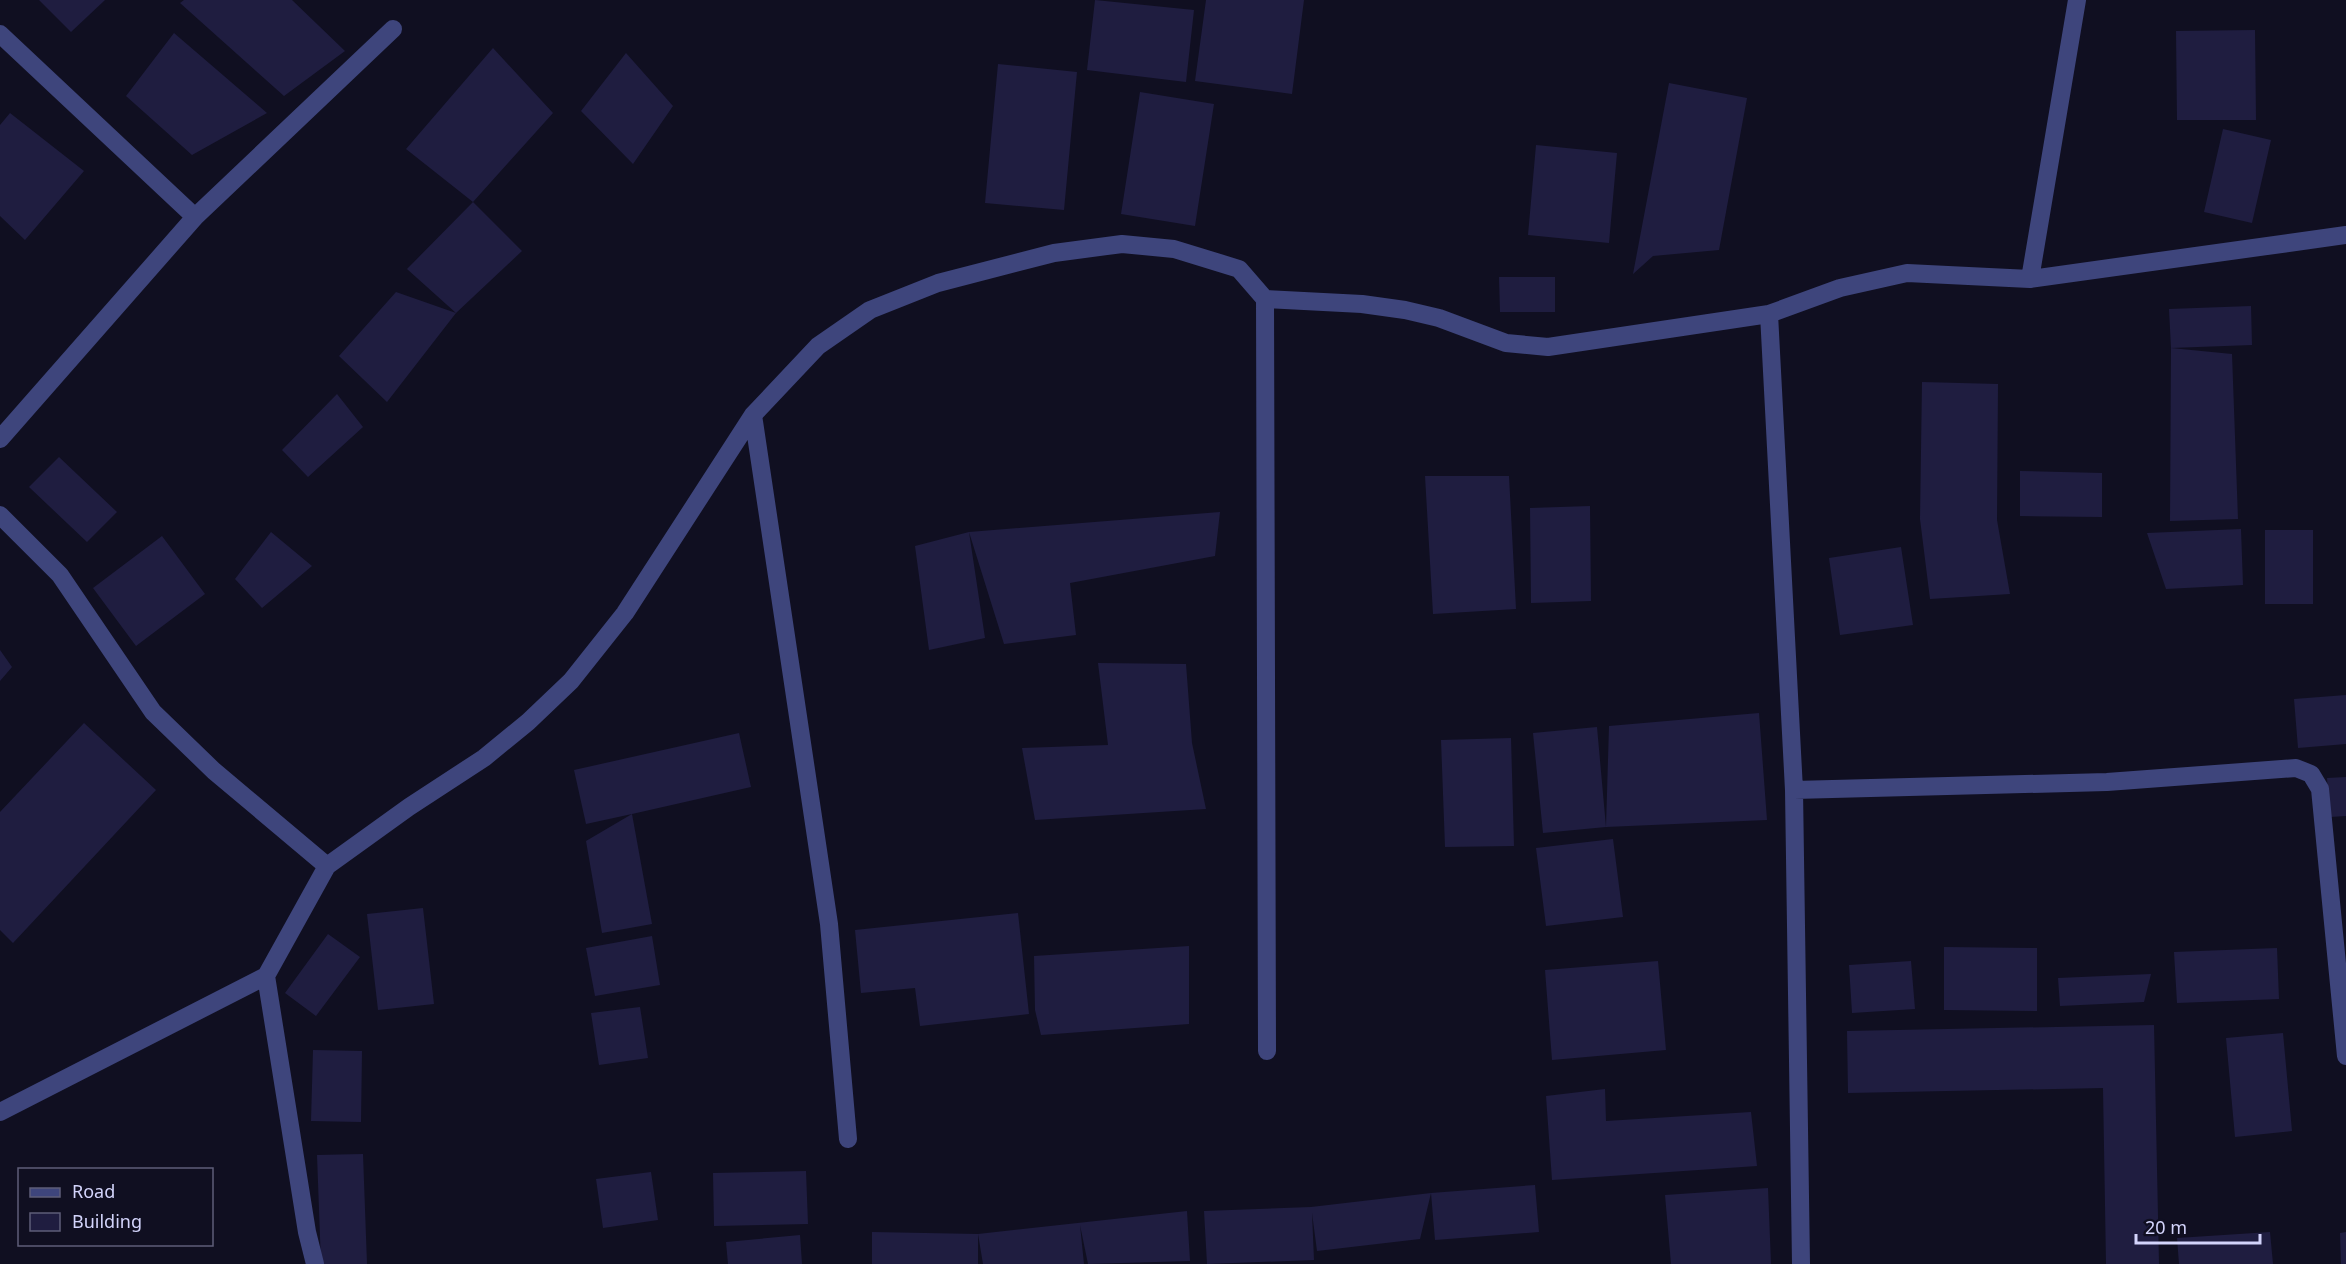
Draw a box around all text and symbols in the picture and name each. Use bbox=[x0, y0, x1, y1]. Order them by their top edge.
legend bbox=[18, 1168, 213, 1246]
text: Road bbox=[72, 1179, 115, 1203]
scale bar bbox=[2136, 1207, 2260, 1245]
text: Building bbox=[72, 1209, 142, 1233]
text: 20 m bbox=[2145, 1215, 2187, 1239]

